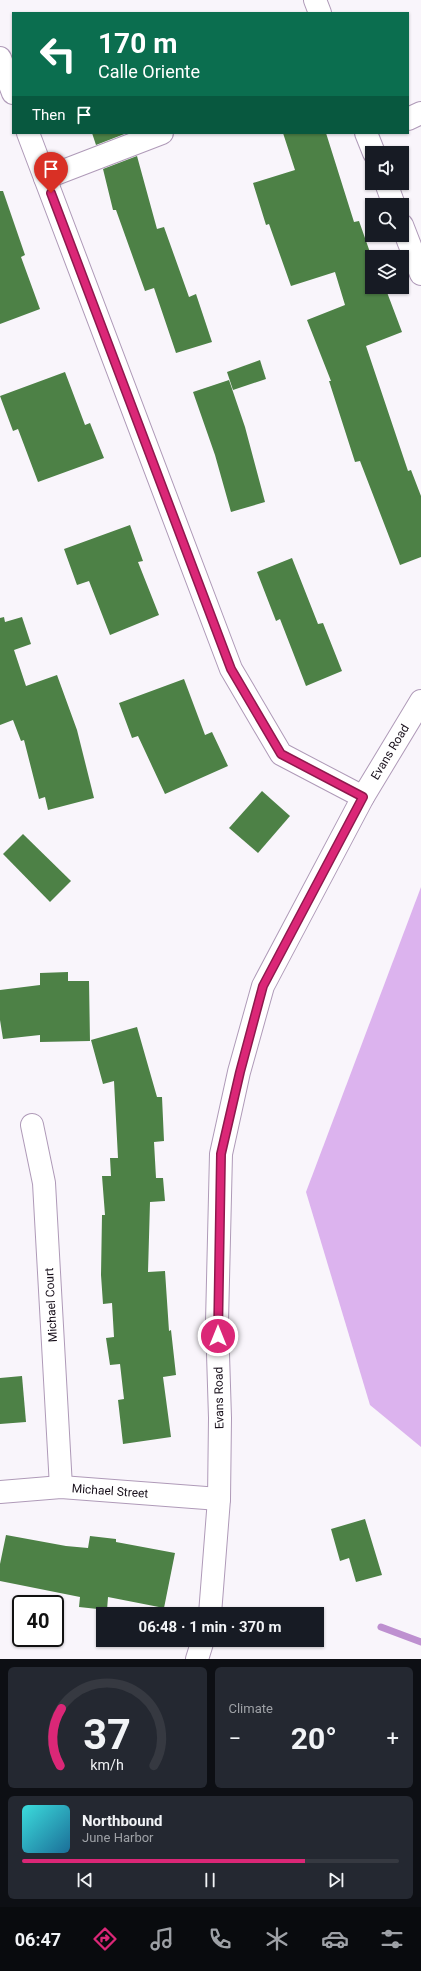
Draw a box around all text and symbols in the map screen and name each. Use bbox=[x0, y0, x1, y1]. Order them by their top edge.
text: 170 m bbox=[98, 27, 177, 60]
icon: left bbox=[32, 28, 84, 80]
text: Calle Oriente bbox=[98, 61, 200, 82]
icon: arrive bbox=[73, 104, 95, 126]
text: Then bbox=[32, 106, 65, 124]
map controls bbox=[365, 146, 409, 294]
button: sound bbox=[365, 146, 409, 190]
pin bbox=[34, 152, 68, 193]
icon: arrive bbox=[40, 158, 62, 180]
button: search bbox=[365, 198, 409, 242]
button: layers bbox=[365, 250, 409, 294]
street label: Evans Road bbox=[368, 722, 412, 782]
street label: Michael Court bbox=[42, 1267, 60, 1343]
position arrow bbox=[197, 1315, 239, 1357]
street label: Evans Road bbox=[211, 1367, 227, 1429]
street label: Michael Street bbox=[71, 1481, 149, 1501]
speed limit sign: 40 bbox=[12, 1595, 64, 1647]
text: 06:48 · 1 min · 370 m bbox=[139, 1618, 281, 1636]
text: Climate bbox=[229, 1701, 273, 1716]
text: 37 bbox=[83, 1709, 131, 1758]
text: 20° bbox=[291, 1721, 337, 1756]
text: − bbox=[229, 1726, 241, 1751]
text: + bbox=[387, 1726, 399, 1751]
text: km/h bbox=[90, 1756, 124, 1772]
text: Northbound bbox=[82, 1812, 163, 1830]
text: June Harbor bbox=[82, 1830, 154, 1845]
icon: previous bbox=[74, 1869, 96, 1891]
icon: pause bbox=[199, 1869, 221, 1891]
icon: next bbox=[325, 1869, 347, 1891]
icon: directions bbox=[91, 1925, 119, 1953]
icon: music bbox=[148, 1925, 176, 1953]
icon: phone bbox=[206, 1925, 234, 1953]
icon: climate bbox=[263, 1925, 291, 1953]
icon: car bbox=[321, 1925, 349, 1953]
icon: filters bbox=[378, 1925, 406, 1953]
text: 06:47 bbox=[15, 1929, 61, 1950]

